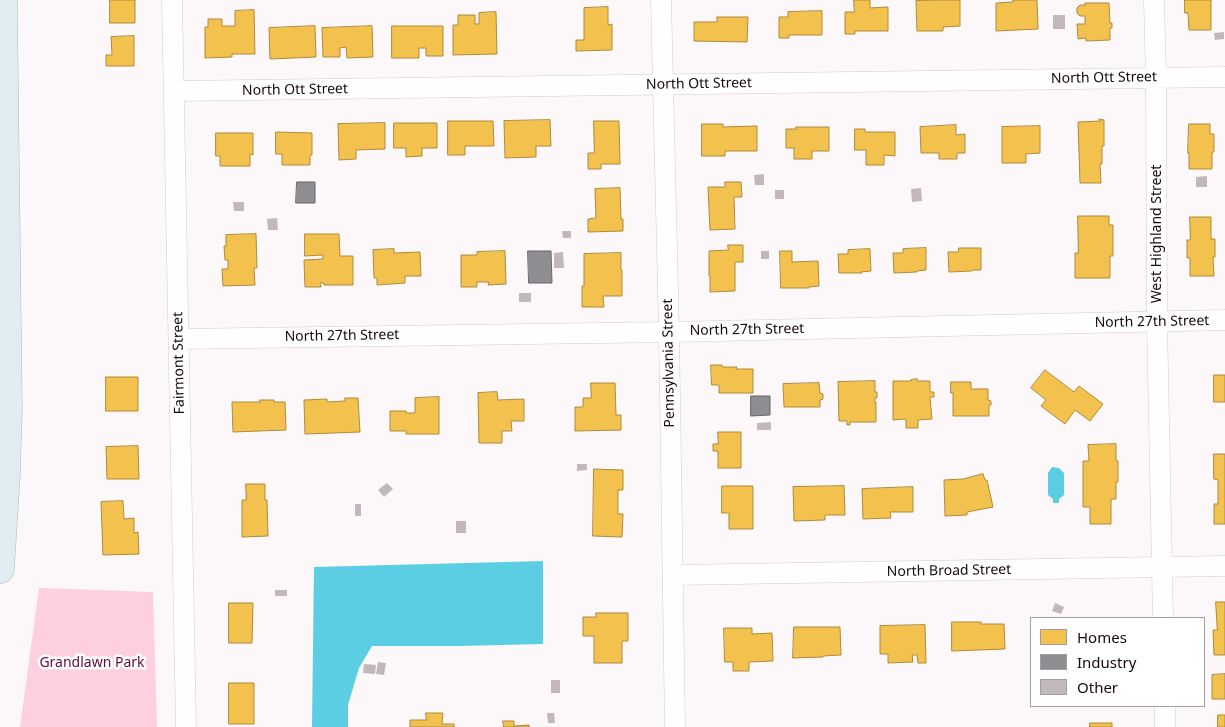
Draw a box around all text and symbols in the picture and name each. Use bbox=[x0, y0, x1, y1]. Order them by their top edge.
street label: North Ott Street bbox=[1051, 69, 1157, 87]
street label: North Ott Street bbox=[646, 75, 752, 93]
street label: North Ott Street bbox=[242, 81, 348, 99]
street label: West Highland Street bbox=[1149, 165, 1165, 303]
street label: Pennsylvania Street bbox=[659, 298, 679, 428]
street label: Fairmont Street bbox=[170, 312, 188, 414]
street label: North 27th Street bbox=[1095, 313, 1209, 331]
street label: North 27th Street bbox=[690, 321, 804, 339]
street label: North 27th Street bbox=[285, 327, 399, 345]
street label: North Broad Street bbox=[887, 562, 1011, 580]
legend bbox=[1030, 617, 1205, 707]
text: Homes bbox=[1077, 627, 1127, 647]
text: Industry bbox=[1077, 652, 1136, 672]
park label: Grandlawn Park bbox=[39, 655, 145, 671]
text: Other bbox=[1077, 677, 1118, 697]

